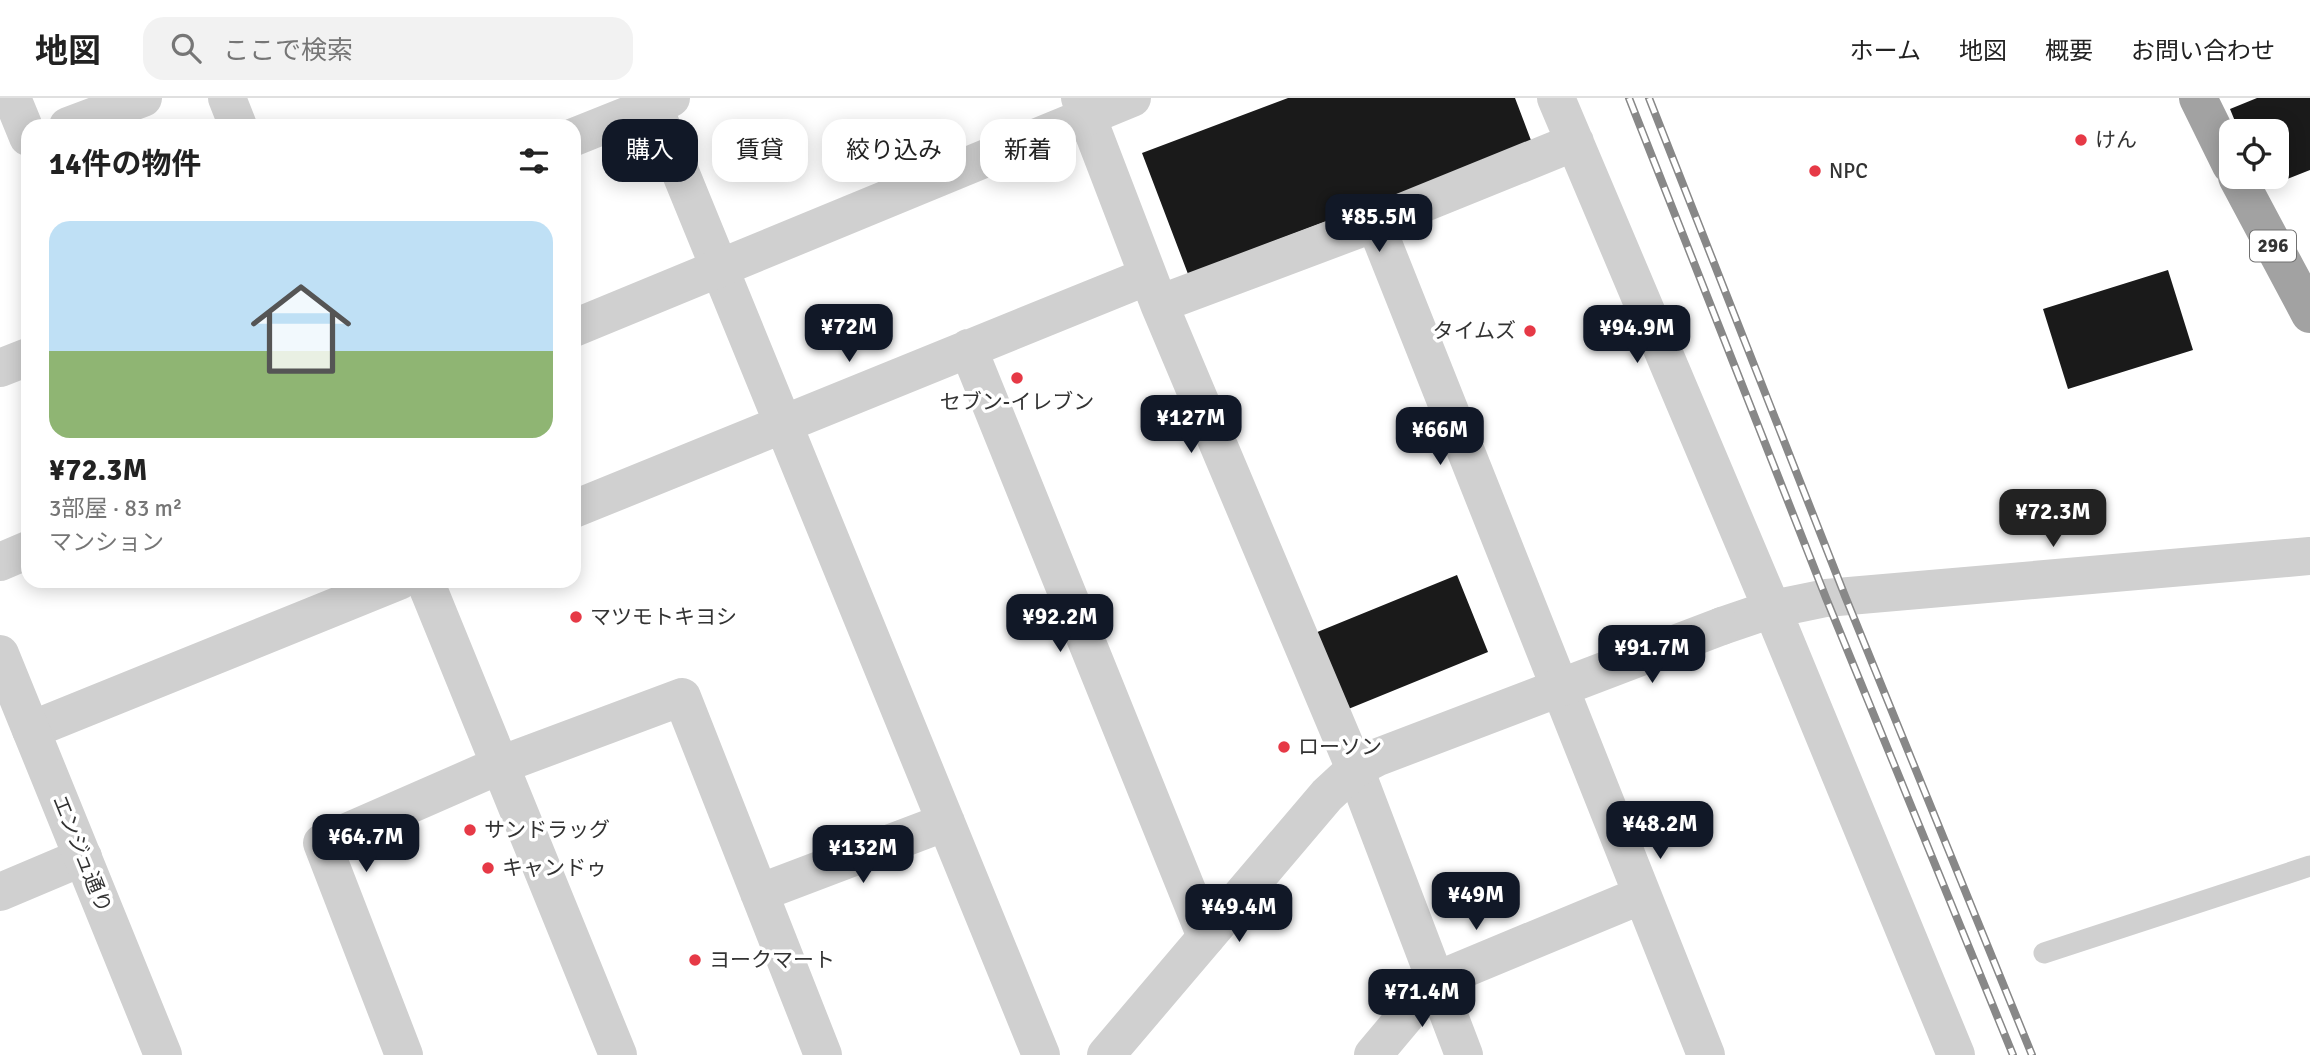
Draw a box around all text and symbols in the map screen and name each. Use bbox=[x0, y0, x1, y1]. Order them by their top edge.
search box bbox=[143, 17, 633, 80]
icon: search bbox=[167, 29, 205, 67]
text: 地図 bbox=[35, 31, 101, 72]
text: ここで検索 bbox=[223, 35, 353, 67]
text: ホーム bbox=[1850, 36, 1921, 66]
text: 地図 bbox=[1959, 36, 2007, 66]
text: 概要 bbox=[2045, 36, 2093, 66]
text: お問い合わせ bbox=[2131, 36, 2275, 66]
chip: 購入 bbox=[602, 119, 698, 182]
chip: 賃貸 bbox=[712, 119, 808, 182]
chip: 絞り込み bbox=[822, 119, 966, 182]
chip: 新着 bbox=[980, 119, 1076, 182]
map controls bbox=[2219, 119, 2289, 189]
button: locate bbox=[2219, 119, 2289, 189]
place label: けん bbox=[2095, 127, 2137, 153]
marker: けん bbox=[2073, 132, 2089, 148]
icon: filters bbox=[515, 142, 553, 180]
text: 14件の物件 bbox=[49, 146, 201, 183]
place label: NPC bbox=[1829, 158, 1868, 184]
marker: NPC bbox=[1807, 163, 1823, 179]
pin: ¥85.5M bbox=[1322, 194, 1436, 254]
text: ¥85.5M bbox=[1341, 202, 1417, 231]
road number: 296 bbox=[2250, 230, 2296, 262]
icon: home bbox=[238, 266, 364, 392]
pin: ¥72M bbox=[808, 304, 890, 364]
pin: ¥94.9M bbox=[1580, 306, 1694, 365]
text: ¥72M bbox=[821, 312, 877, 341]
text: ¥94.9M bbox=[1599, 313, 1675, 342]
place label: タイムズ bbox=[1432, 318, 1516, 344]
marker: タイムズ bbox=[1522, 323, 1538, 339]
marker: セブン-イレブン bbox=[1009, 370, 1025, 386]
place label: セブン-イレブン bbox=[940, 389, 1094, 415]
pin: ¥127M bbox=[1142, 396, 1240, 455]
text: ¥127M bbox=[1157, 403, 1225, 432]
pin: ¥66M bbox=[1399, 408, 1481, 467]
text: ¥66M bbox=[1412, 415, 1468, 444]
text: ¥72.3M bbox=[49, 452, 147, 489]
pin: ¥72.3M bbox=[1996, 490, 2110, 549]
text: 3部屋 · 83 m² bbox=[49, 494, 182, 523]
text: ¥72.3M bbox=[2015, 497, 2091, 526]
text: マンション bbox=[49, 528, 164, 557]
pin: ¥92.2M bbox=[1003, 594, 1117, 654]
text: ¥92.2M bbox=[1022, 602, 1098, 631]
place label: マツモトキヨシ bbox=[590, 604, 737, 630]
marker: マツモトキヨシ bbox=[568, 609, 584, 625]
pin: ¥91.7M bbox=[1595, 626, 1709, 685]
text: ¥91.7M bbox=[1614, 633, 1690, 662]
place label: ローソン bbox=[1298, 734, 1382, 760]
marker: ローソン bbox=[1276, 739, 1292, 755]
street label: エンジュ通り bbox=[47, 791, 117, 917]
pin: ¥48.2M bbox=[1603, 802, 1717, 861]
text: ¥48.2M bbox=[1622, 809, 1698, 838]
pin: ¥64.7M bbox=[309, 814, 423, 874]
place label: サンドラッグ bbox=[484, 817, 610, 843]
text: ¥64.7M bbox=[328, 822, 404, 851]
marker: サンドラッグ bbox=[462, 822, 478, 838]
pin: ¥132M bbox=[814, 826, 912, 885]
text: ¥132M bbox=[829, 833, 897, 862]
place label: キャンドゥ bbox=[502, 855, 607, 881]
marker: キャンドゥ bbox=[480, 860, 496, 876]
pin: ¥49M bbox=[1435, 872, 1517, 932]
text: ¥49M bbox=[1448, 880, 1504, 909]
pin: ¥49.4M bbox=[1182, 884, 1296, 944]
text: ¥49.4M bbox=[1201, 892, 1277, 921]
place label: ヨークマート bbox=[709, 947, 835, 973]
marker: ヨークマート bbox=[687, 952, 703, 968]
pin: ¥71.4M bbox=[1365, 970, 1479, 1029]
text: ¥71.4M bbox=[1384, 977, 1460, 1006]

